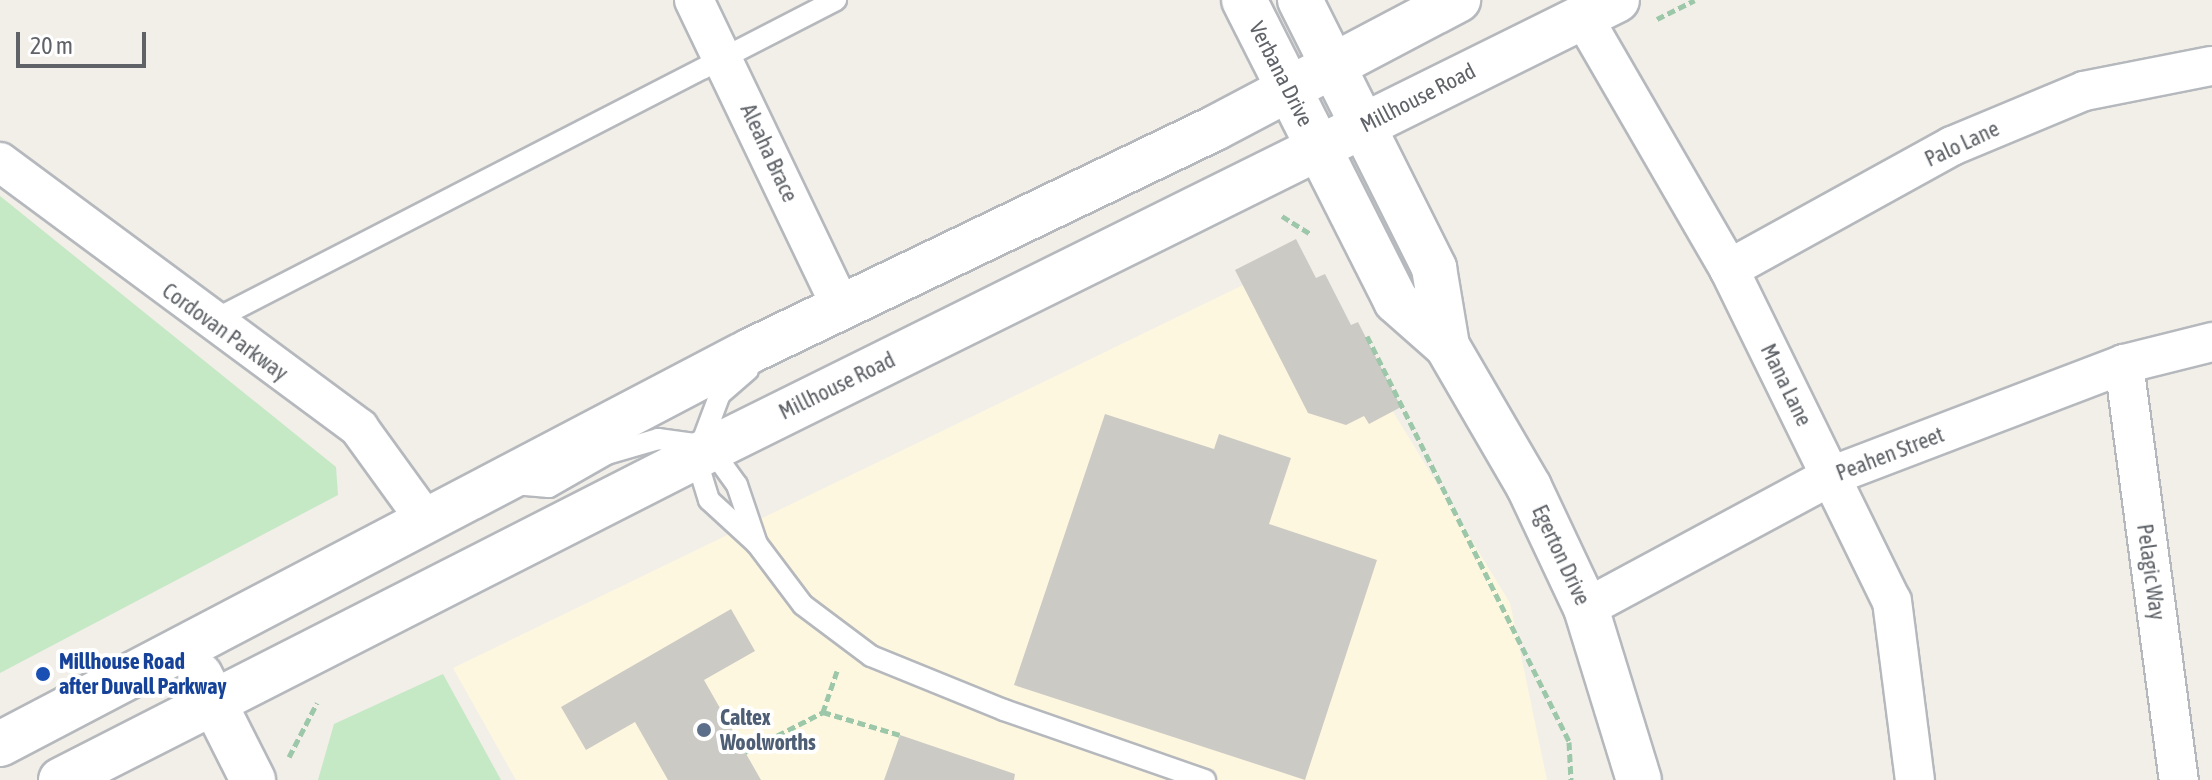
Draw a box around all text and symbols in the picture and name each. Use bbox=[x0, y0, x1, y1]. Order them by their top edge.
scale bar bbox=[20, 16, 150, 66]
street label: Verbana Drive bbox=[1243, 17, 1319, 131]
text: 20 m bbox=[30, 32, 73, 59]
street label: Millhouse Road bbox=[1356, 58, 1480, 138]
street label: Aleaha Brace bbox=[735, 100, 803, 206]
street label: Palo Lane bbox=[1921, 115, 2003, 173]
street label: Cordovan Parkway bbox=[157, 278, 293, 386]
street label: Mana Lane bbox=[1755, 340, 1817, 430]
street label: Millhouse Road bbox=[775, 347, 899, 425]
street label: Peahen Street bbox=[1832, 421, 1948, 487]
street label: Egerton Drive bbox=[1526, 501, 1596, 609]
street label: Pelagic Way bbox=[2131, 522, 2171, 622]
place label: Millhouse Road after Duvall Parkway bbox=[59, 648, 227, 700]
marker: Millhouse Road after Duvall Parkway bbox=[34, 665, 52, 683]
place label: Caltex Woolworths bbox=[720, 704, 816, 756]
marker: Caltex Woolworths bbox=[695, 721, 713, 739]

